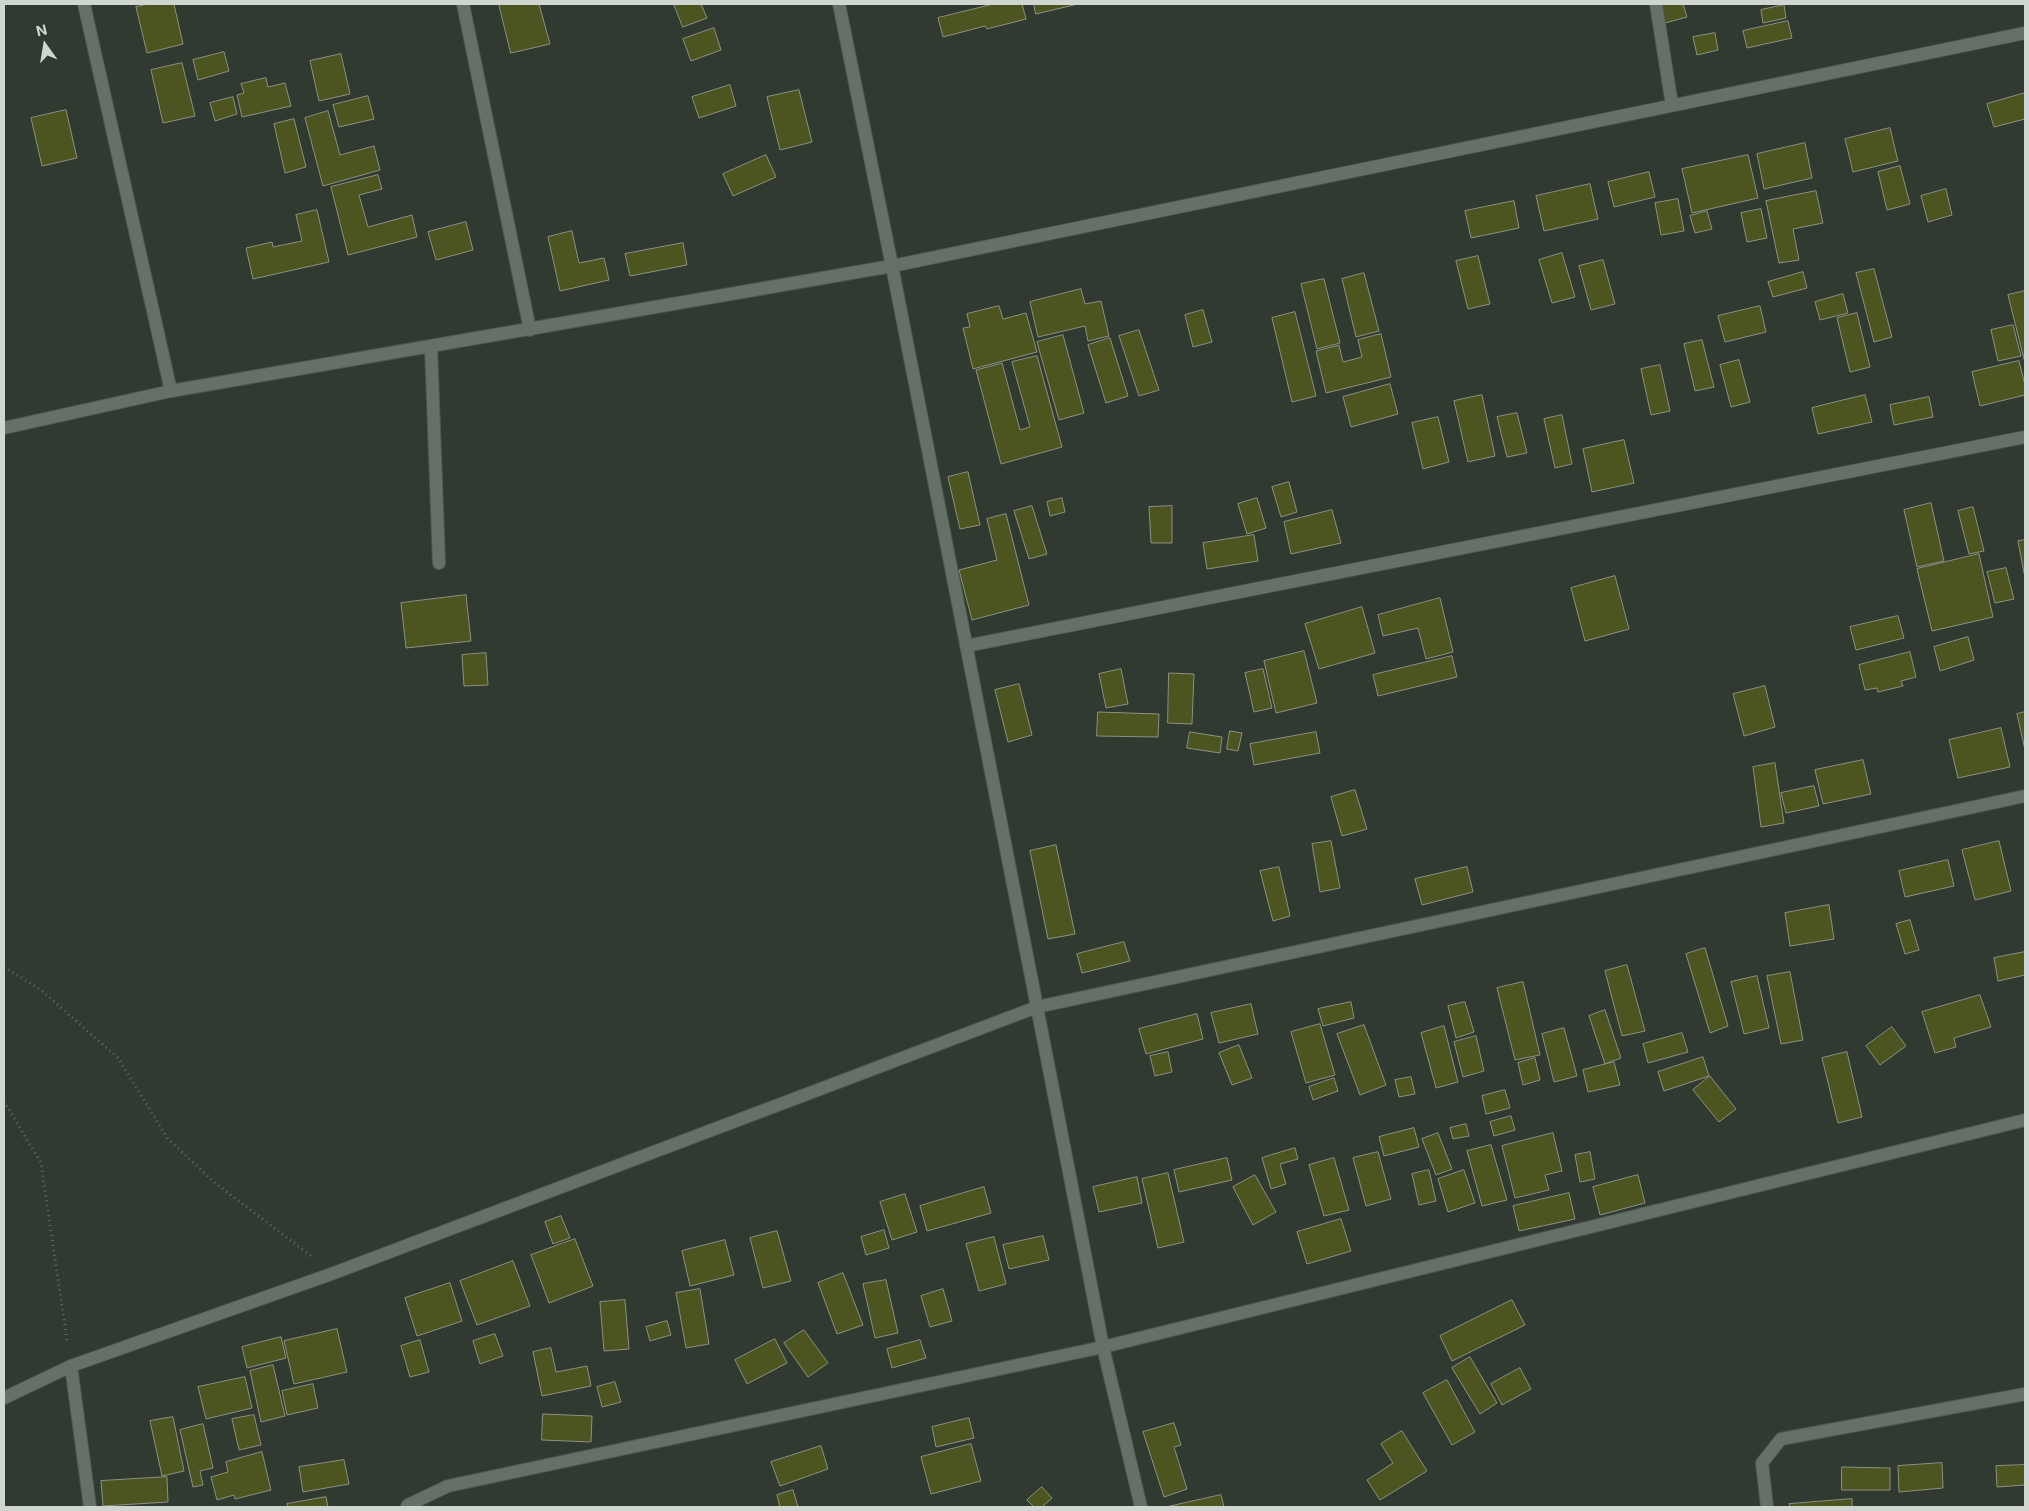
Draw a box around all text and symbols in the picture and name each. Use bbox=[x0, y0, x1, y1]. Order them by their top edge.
north arrow bbox=[20, 20, 70, 70]
text: N bbox=[34, 20, 49, 39]

